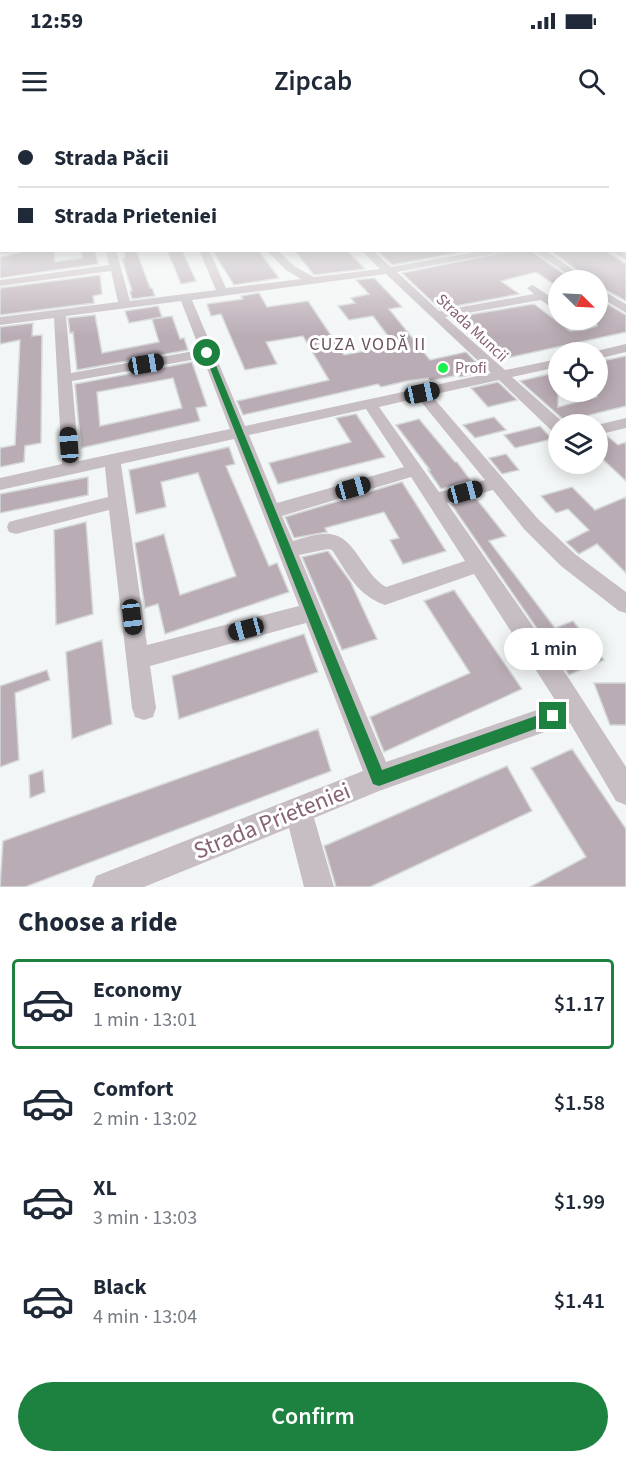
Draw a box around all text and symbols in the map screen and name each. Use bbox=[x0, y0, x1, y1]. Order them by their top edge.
text: 12:59 bbox=[30, 5, 83, 37]
text: Zipcab bbox=[274, 62, 352, 101]
icon: menu bbox=[18, 65, 51, 98]
icon: search bbox=[575, 65, 608, 98]
text: Strada Păcii bbox=[54, 142, 169, 174]
text: Strada Prieteniei bbox=[54, 200, 217, 232]
north arrow bbox=[548, 270, 608, 330]
map controls bbox=[548, 270, 608, 474]
street label: Strada Muncii bbox=[431, 289, 513, 367]
district label: CUZA VODĂ II bbox=[309, 332, 427, 357]
route start bbox=[193, 339, 220, 366]
button: locate bbox=[548, 342, 608, 402]
car bbox=[127, 352, 165, 376]
place label: Profi bbox=[455, 357, 487, 379]
marker: Profi bbox=[436, 361, 450, 375]
car bbox=[403, 380, 441, 406]
button: layers bbox=[548, 414, 608, 474]
car bbox=[59, 426, 79, 464]
car bbox=[333, 474, 373, 502]
car bbox=[445, 479, 485, 505]
car bbox=[121, 598, 143, 636]
car bbox=[226, 616, 266, 642]
callout: 1 min bbox=[504, 629, 602, 671]
text: 1 min bbox=[530, 635, 577, 663]
route end bbox=[539, 702, 566, 729]
street label: Strada Prieteniei bbox=[188, 774, 356, 868]
text: Choose a ride bbox=[18, 903, 178, 942]
text: Economy bbox=[93, 974, 182, 1006]
icon: car bbox=[21, 977, 75, 1031]
text: $1.17 bbox=[554, 988, 605, 1020]
text: 1 min · 13:01 bbox=[93, 1006, 197, 1034]
text: Comfort bbox=[93, 1073, 174, 1105]
icon: car bbox=[21, 1076, 75, 1130]
text: $1.58 bbox=[554, 1087, 605, 1119]
text: 2 min · 13:02 bbox=[93, 1105, 197, 1133]
text: XL bbox=[93, 1172, 117, 1204]
icon: car bbox=[21, 1175, 75, 1229]
text: $1.99 bbox=[554, 1186, 605, 1218]
text: 3 min · 13:03 bbox=[93, 1204, 197, 1232]
text: Black bbox=[93, 1271, 147, 1303]
icon: car bbox=[21, 1274, 75, 1328]
text: $1.41 bbox=[554, 1285, 605, 1317]
text: 4 min · 13:04 bbox=[93, 1303, 197, 1331]
button: Confirm bbox=[18, 1382, 608, 1451]

